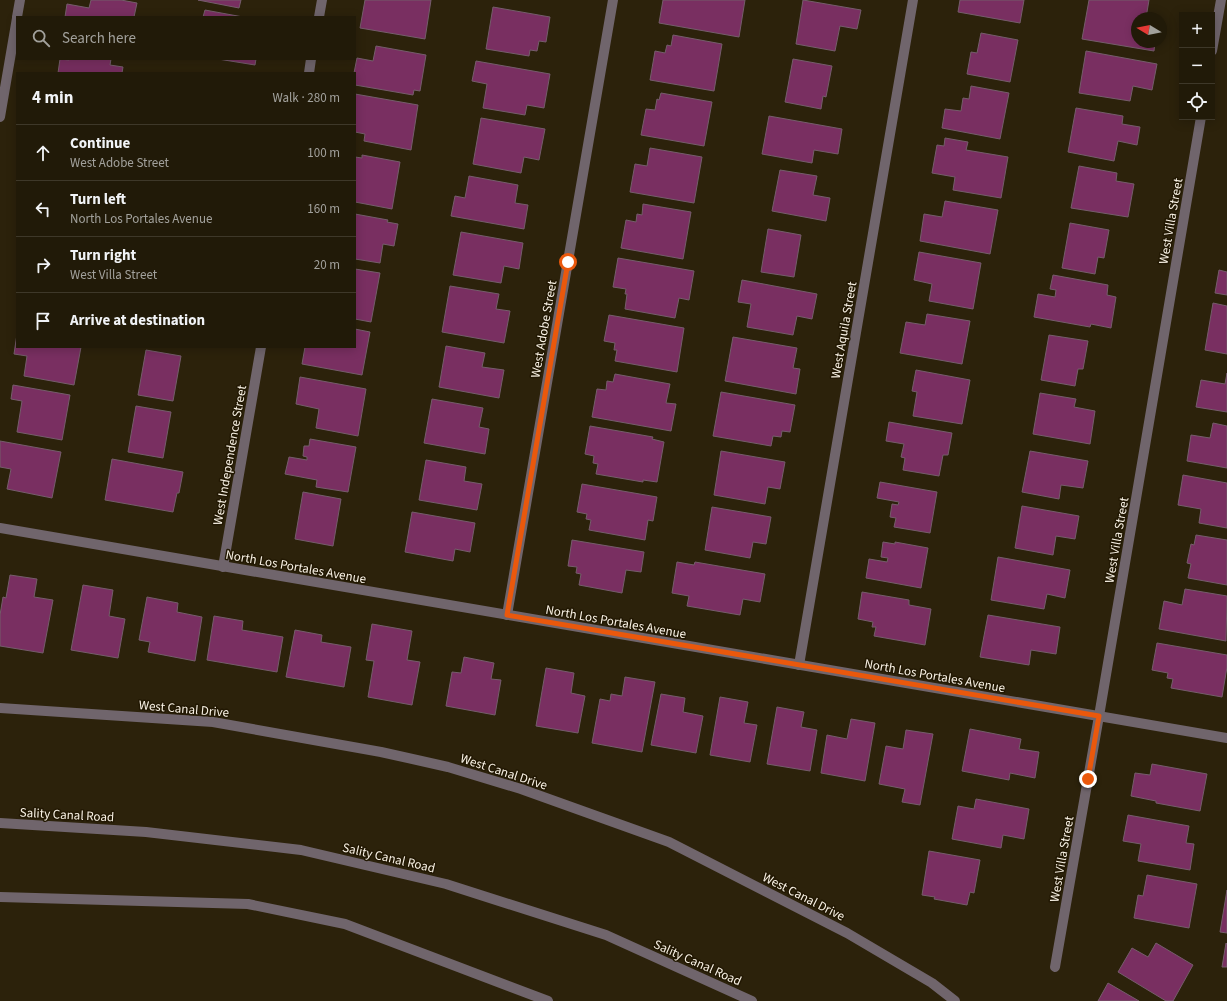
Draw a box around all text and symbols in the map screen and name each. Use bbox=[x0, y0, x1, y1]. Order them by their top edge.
north arrow bbox=[1131, 12, 1167, 48]
map controls bbox=[1179, 12, 1215, 120]
button: + bbox=[1179, 12, 1215, 48]
search box bbox=[16, 16, 356, 60]
icon: search bbox=[30, 27, 52, 49]
text: Search here bbox=[62, 28, 136, 49]
button: − bbox=[1179, 48, 1215, 84]
button: locate bbox=[1179, 84, 1215, 120]
text: 4 min bbox=[32, 86, 73, 110]
text: Walk · 280 m bbox=[272, 89, 340, 107]
text: Continue bbox=[70, 133, 130, 154]
icon: ahead bbox=[32, 142, 54, 164]
text: 100 m bbox=[307, 144, 340, 162]
text: West Adobe Street bbox=[70, 154, 169, 172]
street label: West Villa Street bbox=[1155, 176, 1188, 266]
text: Turn left bbox=[70, 189, 126, 210]
icon: left bbox=[32, 198, 54, 220]
text: 160 m bbox=[307, 200, 340, 218]
text: North Los Portales Avenue bbox=[70, 210, 212, 228]
text: Turn right bbox=[70, 245, 136, 266]
route start bbox=[559, 253, 577, 271]
icon: right bbox=[32, 254, 54, 276]
text: 20 m bbox=[314, 256, 340, 274]
text: West Villa Street bbox=[70, 266, 157, 284]
street label: West Adobe Street bbox=[527, 278, 562, 379]
street label: West Aquila Street bbox=[827, 280, 861, 380]
icon: arrive bbox=[32, 310, 54, 332]
text: Arrive at destination bbox=[70, 310, 205, 331]
street label: West Independence Street bbox=[209, 383, 251, 527]
street label: West Villa Street bbox=[1101, 495, 1134, 585]
street label: North Los Portales Avenue bbox=[224, 546, 368, 588]
street label: North Los Portales Avenue bbox=[544, 601, 688, 643]
street label: North Los Portales Avenue bbox=[863, 655, 1007, 697]
street label: West Canal Drive bbox=[138, 696, 230, 722]
street label: West Canal Drive bbox=[458, 749, 550, 795]
route end bbox=[1079, 770, 1097, 788]
street label: Sality Canal Road bbox=[19, 804, 115, 826]
street label: West Villa Street bbox=[1046, 814, 1079, 904]
street label: Sality Canal Road bbox=[341, 839, 437, 877]
street label: West Canal Drive bbox=[759, 868, 848, 925]
street label: Sality Canal Road bbox=[651, 935, 744, 990]

